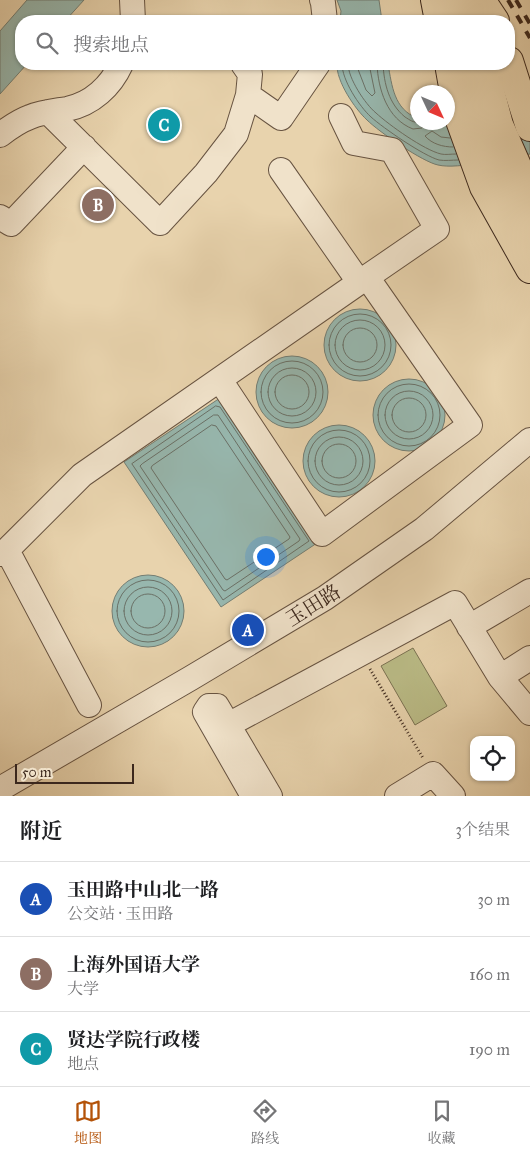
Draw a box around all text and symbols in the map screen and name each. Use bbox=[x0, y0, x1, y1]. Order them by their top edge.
search box bbox=[15, 15, 515, 70]
icon: search bbox=[33, 29, 61, 57]
text: 搜索地点 bbox=[73, 33, 149, 56]
north arrow bbox=[410, 85, 455, 130]
pin: C bbox=[148, 106, 180, 144]
pin: B bbox=[82, 186, 114, 224]
your location bbox=[253, 544, 279, 570]
street label: 玉田路 bbox=[281, 579, 345, 631]
pin: A bbox=[232, 611, 264, 649]
map controls bbox=[470, 736, 515, 781]
button: locate bbox=[470, 736, 515, 781]
scale bar bbox=[15, 761, 134, 784]
text: 50 m bbox=[22, 764, 51, 781]
text: 附近 bbox=[20, 818, 62, 844]
text: 3个结果 bbox=[456, 820, 510, 839]
text: 玉田路中山北一路 bbox=[67, 878, 219, 901]
text: A bbox=[31, 890, 41, 909]
text: 30 m bbox=[477, 890, 510, 909]
text: 公交站 · 玉田路 bbox=[67, 904, 173, 923]
text: 上海外国语大学 bbox=[67, 953, 200, 976]
text: B bbox=[31, 965, 41, 984]
text: 160 m bbox=[469, 965, 510, 984]
text: 大学 bbox=[67, 979, 99, 998]
text: 贤达学院行政楼 bbox=[67, 1028, 200, 1051]
text: C bbox=[31, 1040, 41, 1059]
text: 190 m bbox=[469, 1040, 510, 1059]
text: 地点 bbox=[67, 1054, 99, 1073]
tab: 地图 bbox=[74, 1097, 102, 1147]
tab: 路线 bbox=[251, 1097, 279, 1147]
tab: 收藏 bbox=[428, 1097, 456, 1147]

